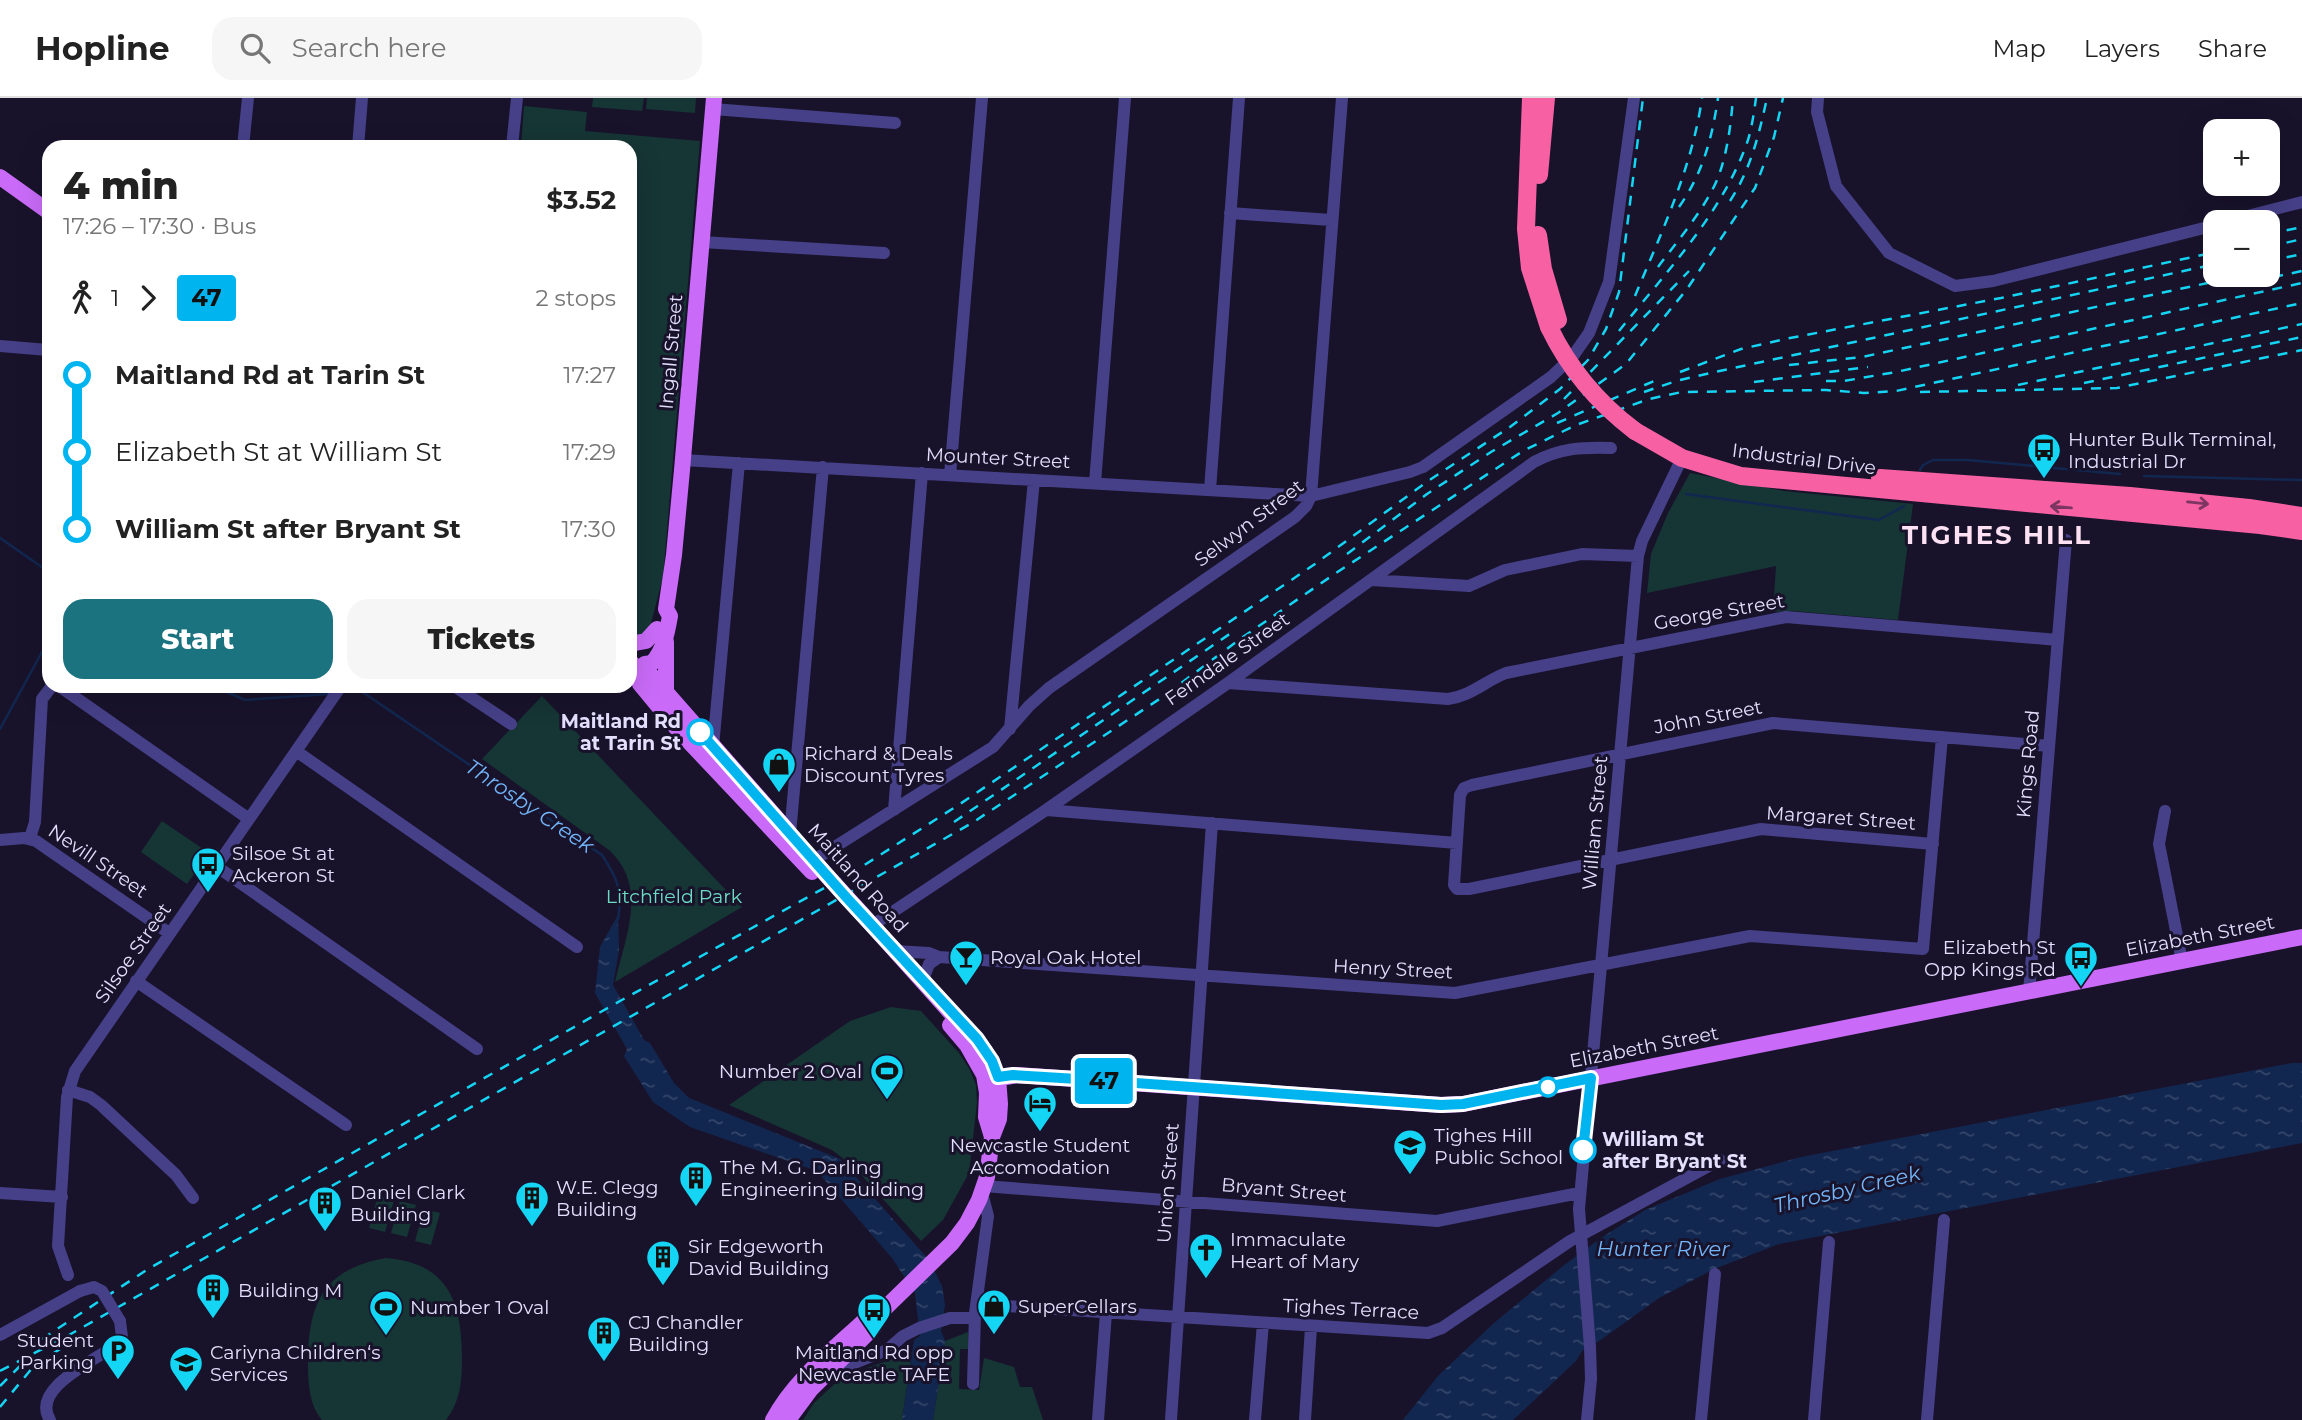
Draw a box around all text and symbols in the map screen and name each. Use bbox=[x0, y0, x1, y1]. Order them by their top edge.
search box bbox=[212, 17, 702, 80]
text: Hopline bbox=[35, 28, 170, 68]
icon: search bbox=[236, 29, 274, 67]
text: Search here bbox=[292, 32, 446, 64]
text: Map bbox=[1992, 34, 2046, 63]
text: Layers bbox=[2084, 34, 2160, 63]
text: Share bbox=[2198, 34, 2267, 63]
map controls bbox=[2203, 119, 2280, 287]
button: + bbox=[2203, 119, 2280, 196]
text: 4 min bbox=[63, 162, 179, 209]
text: $3.52 bbox=[547, 184, 616, 216]
button: − bbox=[2203, 210, 2280, 287]
text: 17:26 – 17:30 · Bus bbox=[63, 212, 256, 240]
icon: walk bbox=[63, 279, 101, 317]
icon: forward bbox=[129, 279, 167, 317]
text: 47 bbox=[191, 283, 222, 312]
text: 1 bbox=[111, 284, 119, 312]
text: 2 stops bbox=[536, 284, 616, 312]
street label: Ingall Street bbox=[655, 293, 688, 411]
text: Maitland Rd at Tarin St bbox=[115, 359, 425, 391]
text: 17:27 bbox=[563, 361, 616, 389]
place label: Hunter Bulk Terminal, Industrial Dr bbox=[2068, 428, 2276, 473]
bus stop icon: Hunter Bulk Terminal, Industrial Dr bbox=[2025, 431, 2063, 480]
text: Elizabeth St at William St bbox=[115, 436, 442, 468]
text: 17:29 bbox=[563, 438, 616, 466]
street label: Industrial Drive bbox=[1731, 439, 1877, 479]
street label: Mounter Street bbox=[925, 443, 1071, 473]
street label: Selwyn Street bbox=[1190, 474, 1308, 571]
one-way arrow bbox=[2186, 497, 2209, 510]
one-way arrow bbox=[2050, 500, 2073, 513]
text: William St after Bryant St bbox=[115, 513, 461, 545]
text: 17:30 bbox=[562, 515, 616, 543]
district label: TIGHES HILL bbox=[1902, 519, 2092, 551]
street label: George Street bbox=[1652, 589, 1786, 635]
button: Start bbox=[63, 599, 333, 679]
button: Tickets bbox=[347, 599, 616, 679]
street label: Ferndale Street bbox=[1160, 607, 1294, 710]
street label: John Street bbox=[1651, 695, 1764, 739]
street label: Kings Road bbox=[2012, 709, 2044, 819]
place label: Maitland Rd at Tarin St bbox=[561, 710, 681, 755]
marker: Maitland Rd at Tarin St bbox=[687, 719, 713, 745]
place label: Richard & Deals Discount Tyres bbox=[804, 742, 953, 787]
shop icon: Richard & Deals Discount Tyres bbox=[760, 745, 798, 794]
water label: Throsby Creek bbox=[461, 754, 600, 859]
street label: William Street bbox=[1578, 754, 1612, 891]
street label: Margaret Street bbox=[1765, 801, 1917, 835]
street label: Nevill Street bbox=[44, 819, 152, 903]
street label: Maitland Road bbox=[803, 819, 913, 937]
place label: Silsoe St at Ackeron St bbox=[232, 842, 335, 887]
bus stop icon: Silsoe St at Ackeron St bbox=[189, 845, 227, 894]
park label: Litchfield Park bbox=[606, 885, 743, 908]
street label: Silsoe Street bbox=[90, 898, 176, 1008]
street label: Elizabeth Street bbox=[2124, 910, 2277, 962]
place label: Elizabeth St Opp Kings Rd bbox=[1924, 936, 2056, 981]
bar icon: Royal Oak Hotel bbox=[947, 938, 985, 987]
bus stop icon: Elizabeth St Opp Kings Rd bbox=[2062, 939, 2100, 988]
place label: Royal Oak Hotel bbox=[990, 946, 1141, 969]
street label: Henry Street bbox=[1332, 954, 1454, 984]
street label: Elizabeth Street bbox=[1568, 1021, 1721, 1073]
sports icon: Number 2 Oval bbox=[868, 1052, 906, 1101]
line badge: 47 bbox=[1072, 1058, 1136, 1104]
place label: Number 2 Oval bbox=[719, 1060, 862, 1083]
text: 47 bbox=[1089, 1066, 1119, 1095]
unlabelled marker bbox=[1538, 1077, 1558, 1097]
hotel icon: Newcastle Student Accomodation bbox=[1021, 1084, 1059, 1133]
street label: Union Street bbox=[1152, 1122, 1184, 1244]
place label: Tighes Hill Public School bbox=[1434, 1124, 1563, 1169]
school or university icon: Tighes Hill Public School bbox=[1391, 1127, 1429, 1176]
place label: William St after Bryant St bbox=[1602, 1128, 1747, 1173]
place label: Newcastle Student Accomodation bbox=[950, 1134, 1131, 1179]
marker: William St after Bryant St bbox=[1570, 1137, 1596, 1163]
place label: The M. G. Darling Engineering Building bbox=[720, 1156, 924, 1201]
building icon: The M. G. Darling Engineering Building bbox=[677, 1159, 715, 1208]
water label: Throsby Creek bbox=[1771, 1160, 1924, 1218]
street label: Bryant Street bbox=[1220, 1173, 1348, 1207]
place label: W.E. Clegg Building bbox=[556, 1176, 658, 1221]
building icon: W.E. Clegg Building bbox=[513, 1179, 551, 1228]
place label: Daniel Clark Building bbox=[350, 1181, 466, 1226]
building icon: Daniel Clark Building bbox=[306, 1184, 344, 1233]
place label: Immaculate Heart of Mary bbox=[1230, 1228, 1360, 1273]
church icon: Immaculate Heart of Mary bbox=[1187, 1231, 1225, 1280]
place label: Sir Edgeworth David Building bbox=[688, 1235, 829, 1280]
water label: Hunter River bbox=[1596, 1236, 1730, 1261]
building icon: Sir Edgeworth David Building bbox=[644, 1238, 682, 1287]
building icon: Building M bbox=[194, 1271, 232, 1320]
place label: Building M bbox=[238, 1279, 342, 1302]
shop icon: SuperCellars bbox=[975, 1287, 1013, 1336]
sports icon: Number 1 Oval bbox=[367, 1288, 405, 1337]
bus stop icon: Maitland Rd opp Newcastle TAFE bbox=[855, 1291, 893, 1340]
street label: Tighes Terrace bbox=[1282, 1294, 1420, 1324]
place label: SuperCellars bbox=[1018, 1295, 1137, 1318]
place label: Number 1 Oval bbox=[410, 1296, 549, 1319]
place label: CJ Chandler Building bbox=[628, 1311, 743, 1356]
building icon: CJ Chandler Building bbox=[585, 1314, 623, 1363]
place label: Student Parking bbox=[17, 1329, 94, 1374]
parking icon: Student Parking bbox=[99, 1332, 137, 1381]
place label: Cariyna Children‘s Services bbox=[210, 1341, 381, 1386]
place label: Maitland Rd opp Newcastle TAFE bbox=[795, 1341, 953, 1386]
school or university icon: Cariyna Children‘s Services bbox=[167, 1344, 205, 1393]

